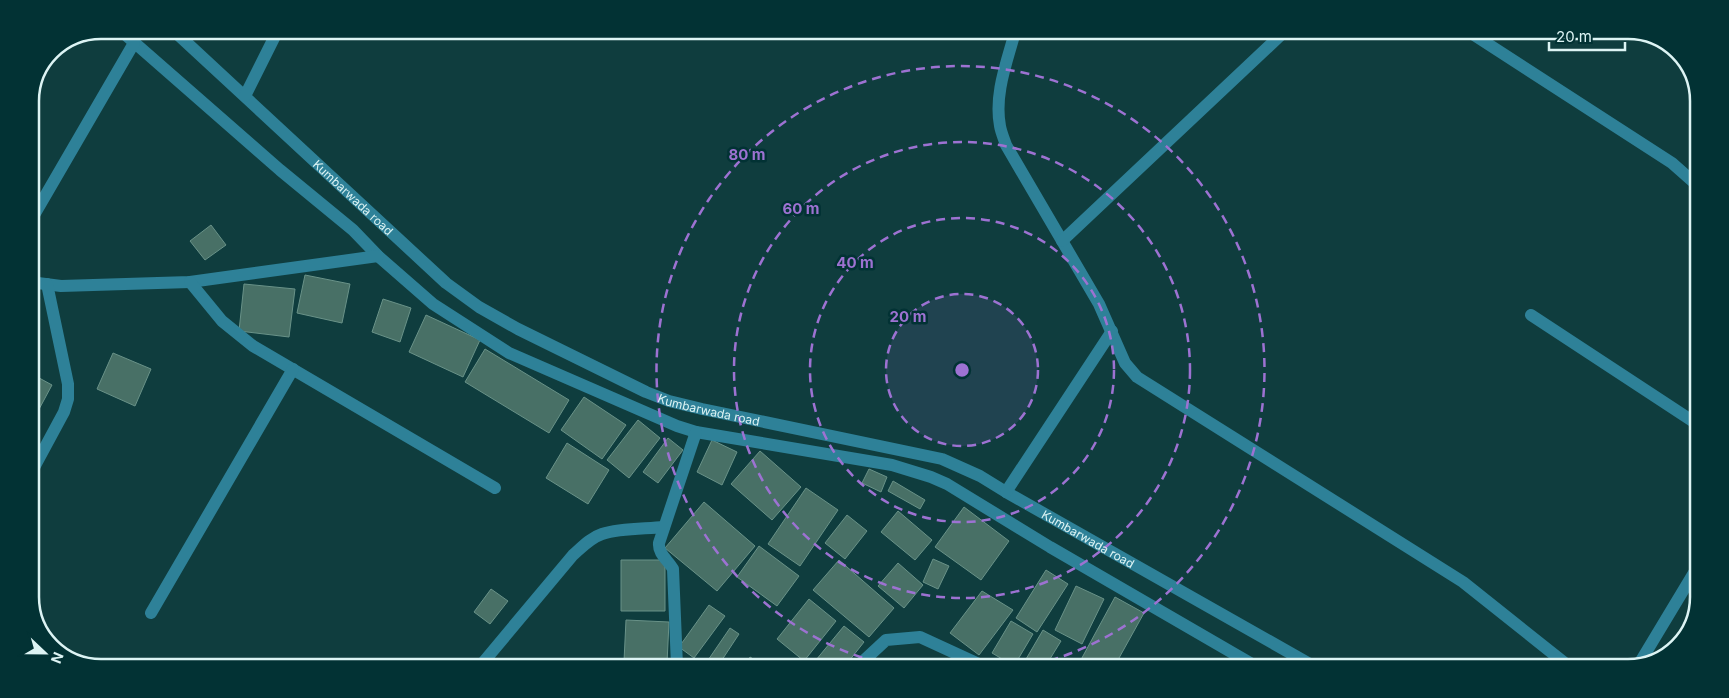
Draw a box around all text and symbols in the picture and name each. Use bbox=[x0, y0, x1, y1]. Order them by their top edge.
scale bar bbox=[1549, 20, 1625, 52]
text: 20 m bbox=[1556, 27, 1592, 46]
text: 80 m bbox=[728, 145, 766, 164]
street label: Kumbarwada road bbox=[310, 156, 397, 238]
text: 60 m bbox=[782, 199, 820, 218]
text: 40 m bbox=[836, 253, 874, 272]
text: 20 m bbox=[890, 307, 926, 326]
centre of rings bbox=[953, 361, 971, 379]
street label: Kumbarwada road bbox=[656, 390, 761, 428]
street label: Kumbarwada road bbox=[1039, 506, 1137, 571]
north arrow bbox=[20, 628, 70, 678]
text: N bbox=[48, 650, 67, 666]

